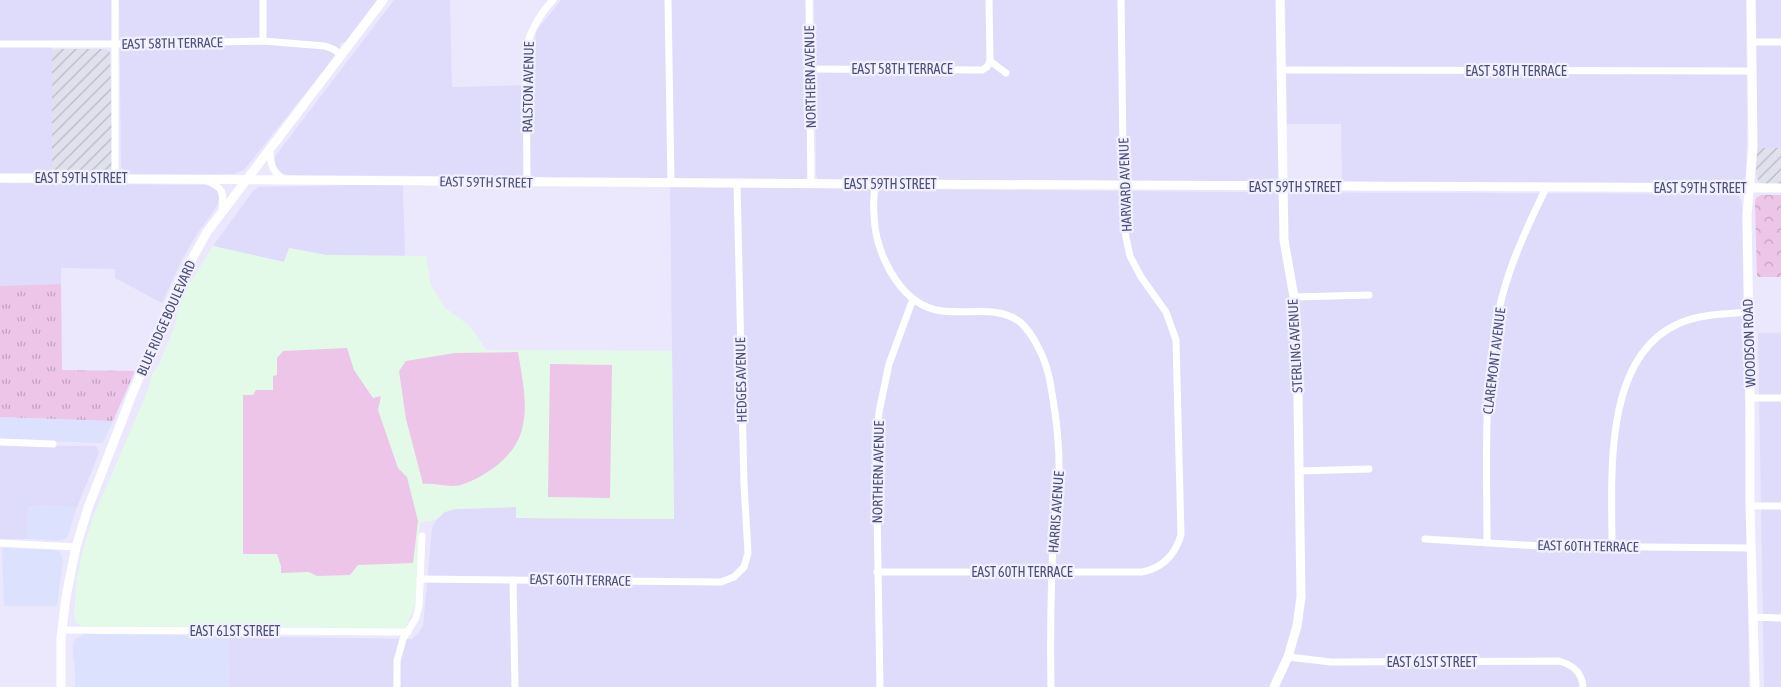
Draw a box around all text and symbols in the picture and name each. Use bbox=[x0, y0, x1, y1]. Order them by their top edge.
street label: NORTHERN AVENUE bbox=[801, 25, 819, 129]
street label: EAST 58TH TERRACE bbox=[121, 34, 223, 52]
street label: RALSTON AVENUE bbox=[519, 41, 537, 133]
street label: EAST 58TH TERRACE bbox=[851, 61, 953, 77]
street label: EAST 58TH TERRACE bbox=[1465, 63, 1567, 79]
street label: HARVARD AVENUE bbox=[1115, 138, 1135, 232]
street label: EAST 59TH STREET bbox=[34, 170, 128, 186]
street label: EAST 59TH STREET bbox=[439, 173, 533, 191]
street label: EAST 59TH STREET bbox=[843, 176, 937, 192]
street label: EAST 59TH STREET bbox=[1248, 179, 1342, 195]
street label: EAST 59TH STREET bbox=[1653, 180, 1747, 196]
street label: BLUE RIDGE BOULEVARD bbox=[133, 258, 199, 378]
street label: STERLING AVENUE bbox=[1285, 299, 1305, 393]
street label: WOODSON ROAD bbox=[1739, 299, 1759, 387]
street label: CLAREMONT AVENUE bbox=[1480, 307, 1508, 415]
street label: HEDGES AVENUE bbox=[732, 337, 750, 423]
street label: NORTHERN AVENUE bbox=[869, 420, 887, 524]
street label: HARRIS AVENUE bbox=[1045, 470, 1067, 554]
street label: EAST 60TH TERRACE bbox=[1537, 537, 1639, 555]
street label: EAST 60TH TERRACE bbox=[971, 564, 1073, 580]
street label: EAST 60TH TERRACE bbox=[529, 571, 631, 589]
street label: EAST 61ST STREET bbox=[190, 623, 280, 639]
street label: EAST 61ST STREET bbox=[1387, 654, 1477, 670]

